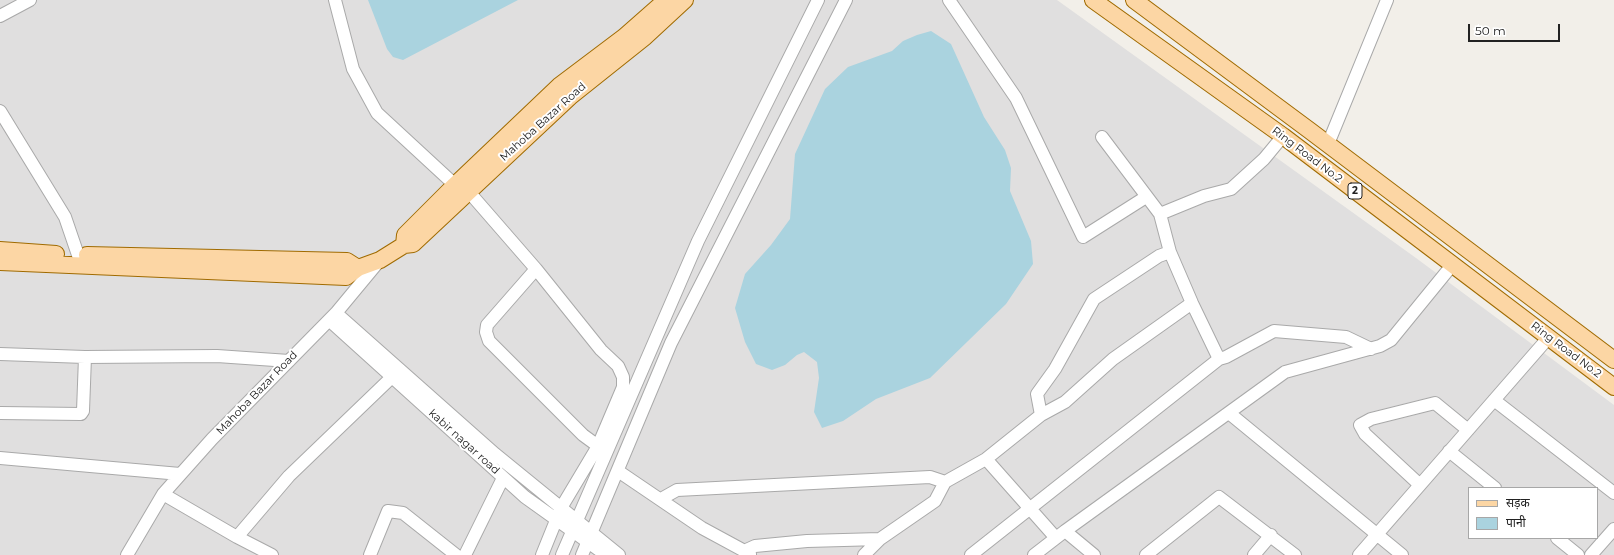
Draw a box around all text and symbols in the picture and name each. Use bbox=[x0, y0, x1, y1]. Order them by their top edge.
scale bar bbox=[1470, 16, 1562, 42]
text: 50 m bbox=[1475, 23, 1506, 38]
street label: Mahoba Bazar Road bbox=[497, 80, 589, 164]
street label: Ring Road No.2 bbox=[1269, 124, 1345, 186]
road number: 2 bbox=[1348, 183, 1362, 199]
street label: Ring Road No.2 bbox=[1528, 319, 1604, 381]
street label: Mahoba Bazar Road bbox=[214, 348, 300, 438]
street label: kabir nagar road bbox=[426, 407, 502, 477]
legend bbox=[1468, 487, 1598, 539]
text: सड़क bbox=[1506, 495, 1530, 510]
text: पानी bbox=[1506, 515, 1526, 530]

